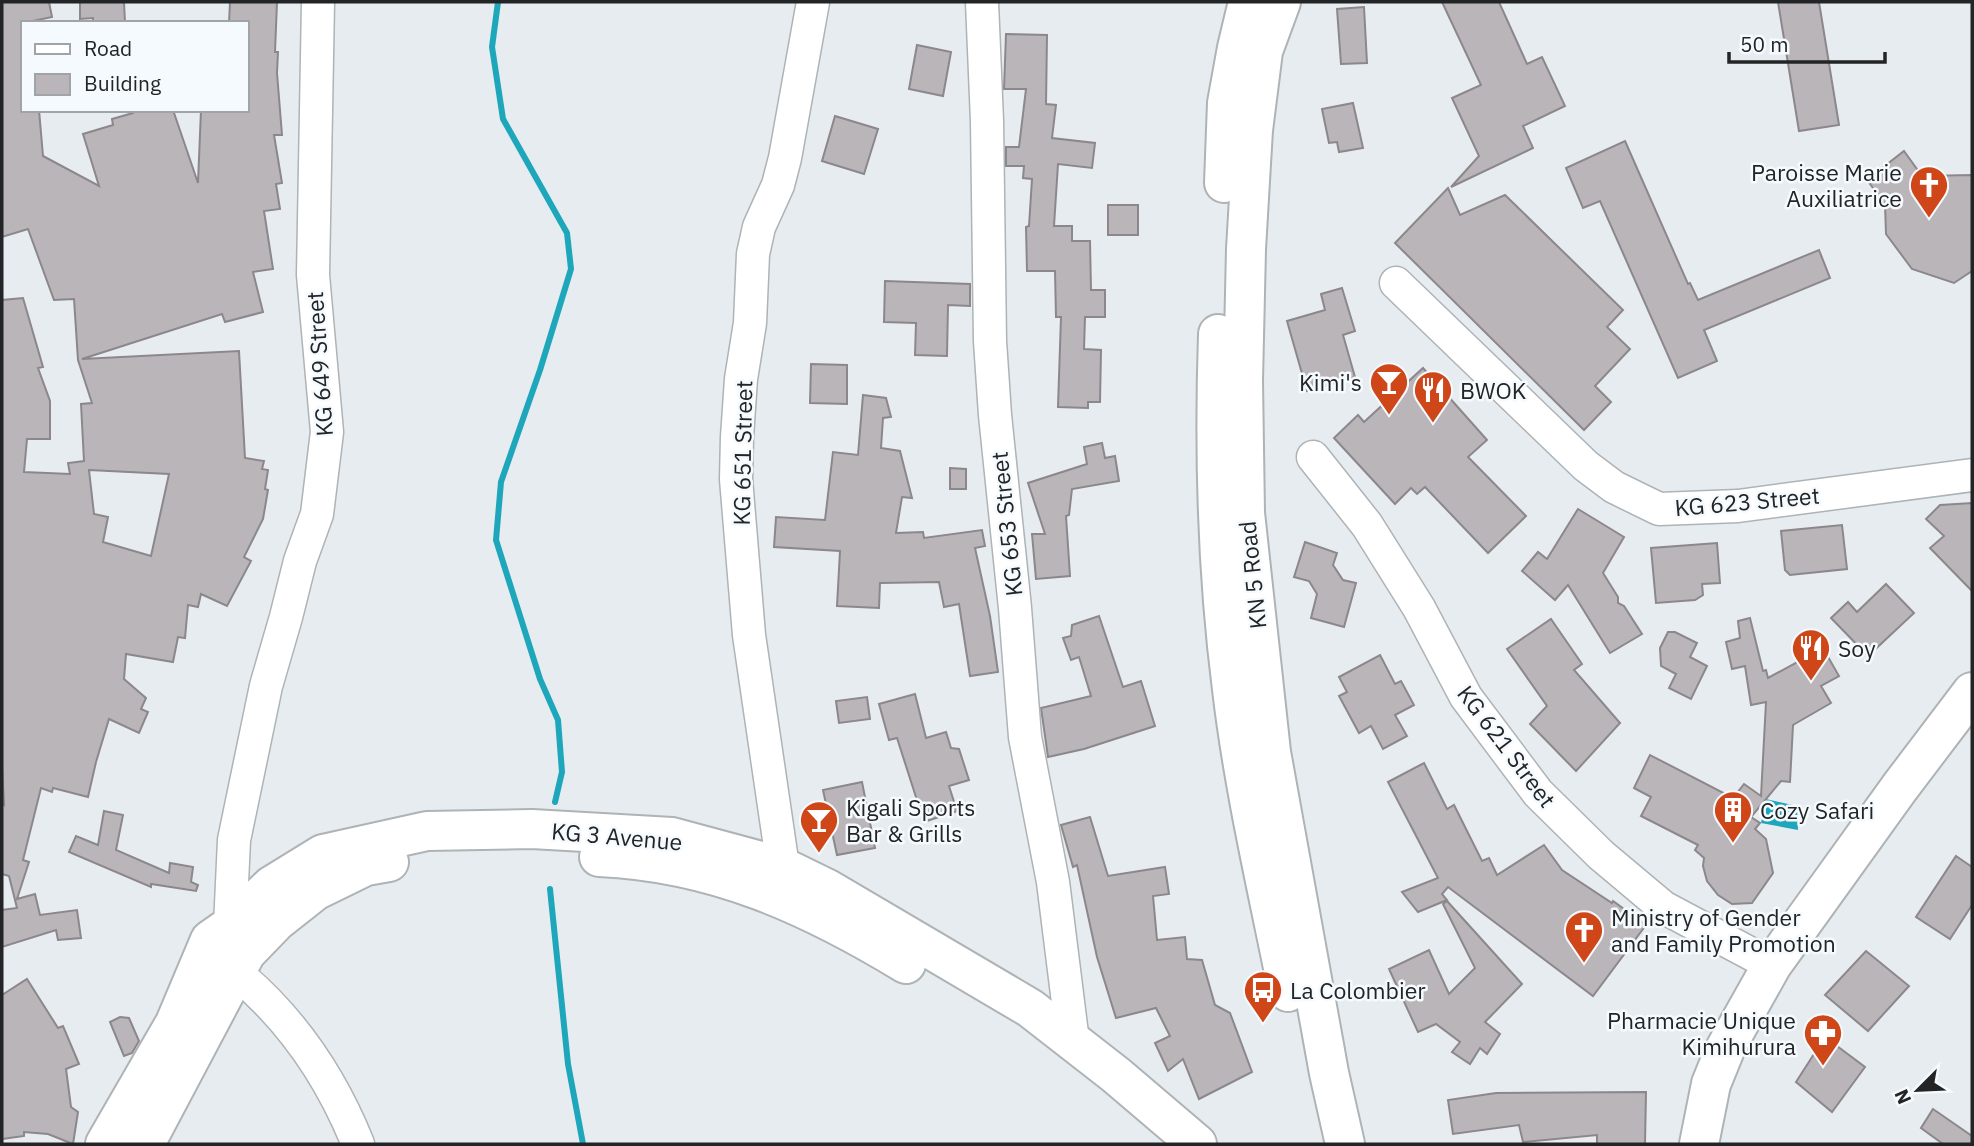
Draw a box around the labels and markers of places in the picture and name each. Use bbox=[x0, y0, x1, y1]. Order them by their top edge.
place label: Paroisse Marie Auxiliatrice bbox=[1751, 157, 1902, 213]
church icon: Paroisse Marie Auxiliatrice bbox=[1908, 164, 1950, 219]
bar icon: Kimi's bbox=[1368, 361, 1410, 416]
place label: Kimi's bbox=[1299, 367, 1362, 397]
restaurant icon: BWOK bbox=[1412, 369, 1454, 424]
place label: BWOK bbox=[1460, 375, 1527, 405]
restaurant icon: Soy bbox=[1790, 627, 1832, 682]
place label: Soy bbox=[1838, 633, 1876, 663]
building icon: Cozy Safari bbox=[1712, 789, 1754, 844]
place label: Kigali Sports Bar & Grills bbox=[846, 792, 976, 848]
place label: Cozy Safari bbox=[1760, 795, 1874, 825]
bar icon: Kigali Sports Bar & Grills bbox=[798, 799, 840, 854]
place label: Ministry of Gender and Family Promotion bbox=[1611, 902, 1836, 958]
church icon: Ministry of Gender and Family Promotion bbox=[1563, 909, 1605, 964]
bus stop icon: La Colombier bbox=[1242, 969, 1284, 1024]
place label: La Colombier bbox=[1290, 975, 1426, 1005]
place label: Pharmacie Unique Kimihurura bbox=[1607, 1005, 1796, 1061]
pharmacy icon: Pharmacie Unique Kimihurura bbox=[1802, 1012, 1844, 1067]

